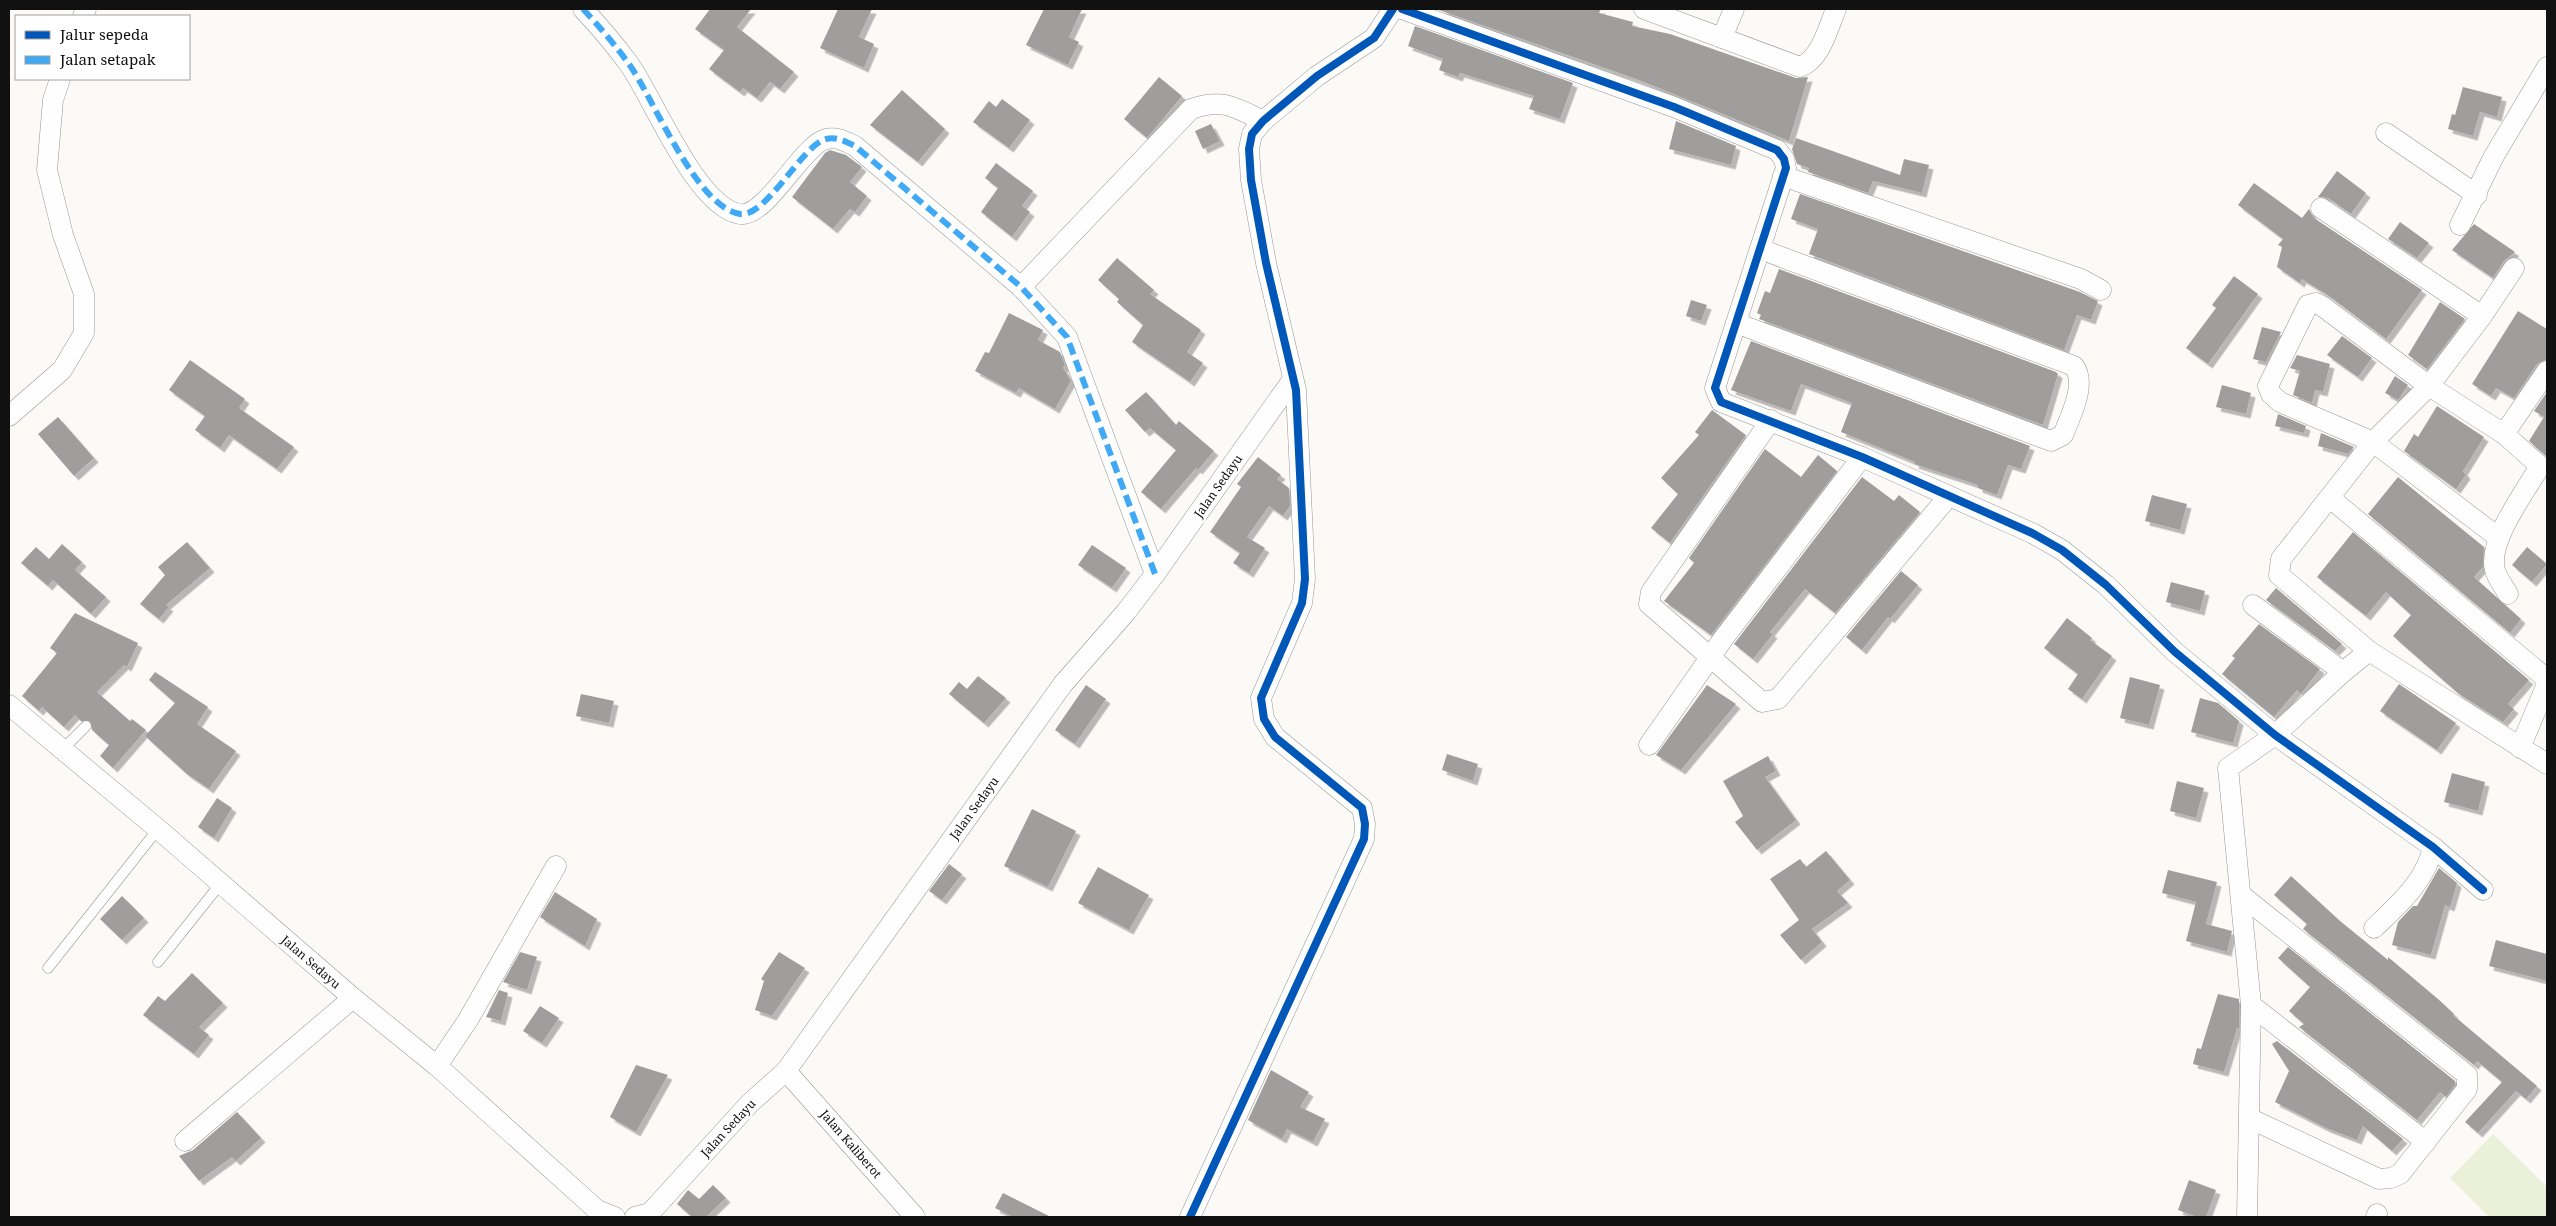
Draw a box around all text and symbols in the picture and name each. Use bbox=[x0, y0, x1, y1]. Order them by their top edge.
legend bbox=[15, 15, 190, 80]
text: Jalur sepeda bbox=[59, 24, 149, 44]
text: Jalan setapak bbox=[59, 49, 156, 69]
street label: Jalan Sedayu bbox=[1189, 451, 1246, 522]
street label: Jalan Sedayu bbox=[945, 773, 1003, 844]
street label: Jalan Sedayu bbox=[277, 931, 345, 993]
street label: Jalan Sedayu bbox=[696, 1095, 760, 1161]
street label: Jalan Kaliberot bbox=[816, 1105, 886, 1182]

